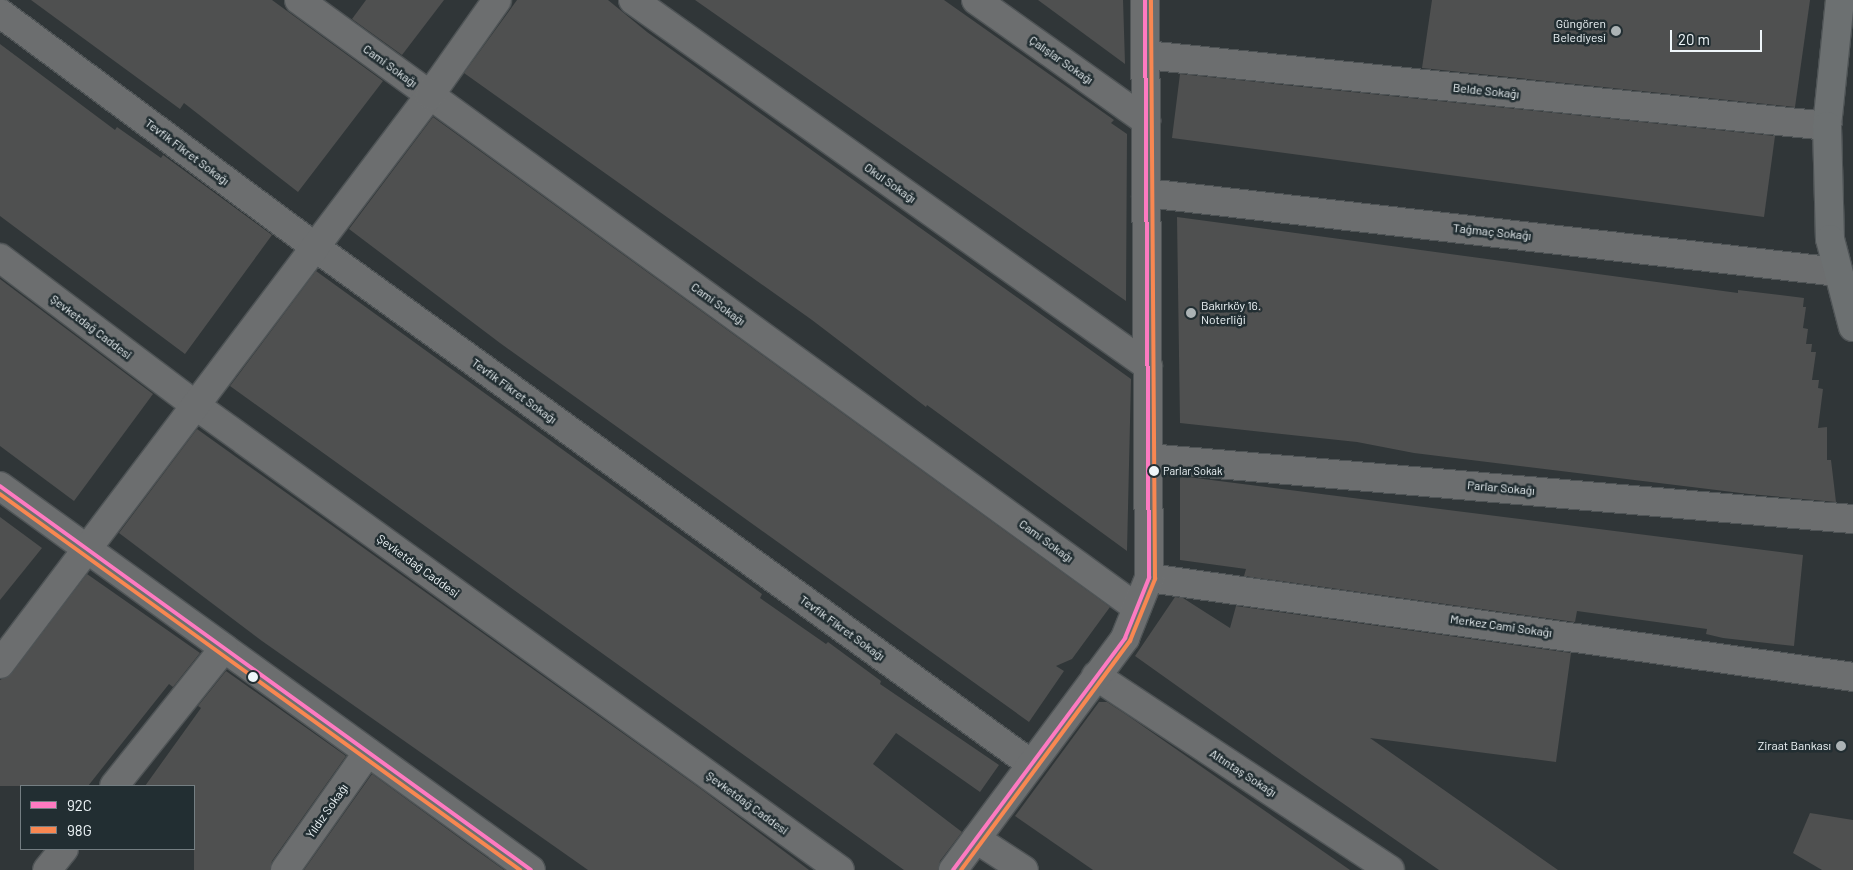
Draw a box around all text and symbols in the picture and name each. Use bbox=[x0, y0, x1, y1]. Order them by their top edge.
place label: Güngören Belediyesi bbox=[1553, 17, 1606, 45]
scale bar bbox=[1673, 20, 1766, 52]
marker: Güngören Belediyesi bbox=[1610, 25, 1622, 37]
text: 20 m bbox=[1678, 30, 1710, 48]
street label: Çalışlar Sokağı bbox=[1026, 33, 1096, 87]
street label: Cami Sokağı bbox=[360, 42, 420, 90]
street label: Belde Sokağı bbox=[1452, 80, 1520, 102]
street label: Tevfik Fikret Sokağı bbox=[142, 116, 232, 188]
street label: Okul Sokağı bbox=[861, 160, 919, 206]
street label: Tağmaç Sokağı bbox=[1452, 221, 1532, 243]
street label: Cami Sokağı bbox=[688, 280, 748, 328]
street label: Şevketdağ Caddesi bbox=[47, 292, 135, 362]
place label: Bakırköy 16. Noterliği bbox=[1201, 299, 1261, 327]
marker: Bakırköy 16. Noterliği bbox=[1185, 307, 1197, 319]
street label: Tevfik Fikret Sokağı bbox=[469, 355, 559, 427]
place label: Parlar Sokak bbox=[1163, 464, 1222, 478]
marker: Parlar Sokak bbox=[1149, 466, 1159, 476]
street label: Parlar Sokağı bbox=[1467, 478, 1535, 498]
street label: Cami Sokağı bbox=[1016, 517, 1076, 565]
street label: Şevketdağ Caddesi bbox=[374, 531, 462, 601]
street label: Tevfik Fikret Sokağı bbox=[797, 592, 887, 664]
street label: Merkez Cami Sokağı bbox=[1449, 612, 1553, 640]
unlabelled marker bbox=[248, 672, 258, 682]
place label: Ziraat Bankası bbox=[1758, 739, 1831, 753]
marker: Ziraat Bankası bbox=[1835, 740, 1847, 752]
street label: Altıntaş Sokağı bbox=[1207, 746, 1279, 800]
street label: Şevketdağ Caddesi bbox=[703, 768, 791, 838]
street label: Yıldız Sokağı bbox=[303, 781, 351, 841]
legend bbox=[20, 785, 195, 850]
text: 92C bbox=[67, 796, 92, 814]
text: 98G bbox=[67, 821, 92, 839]

